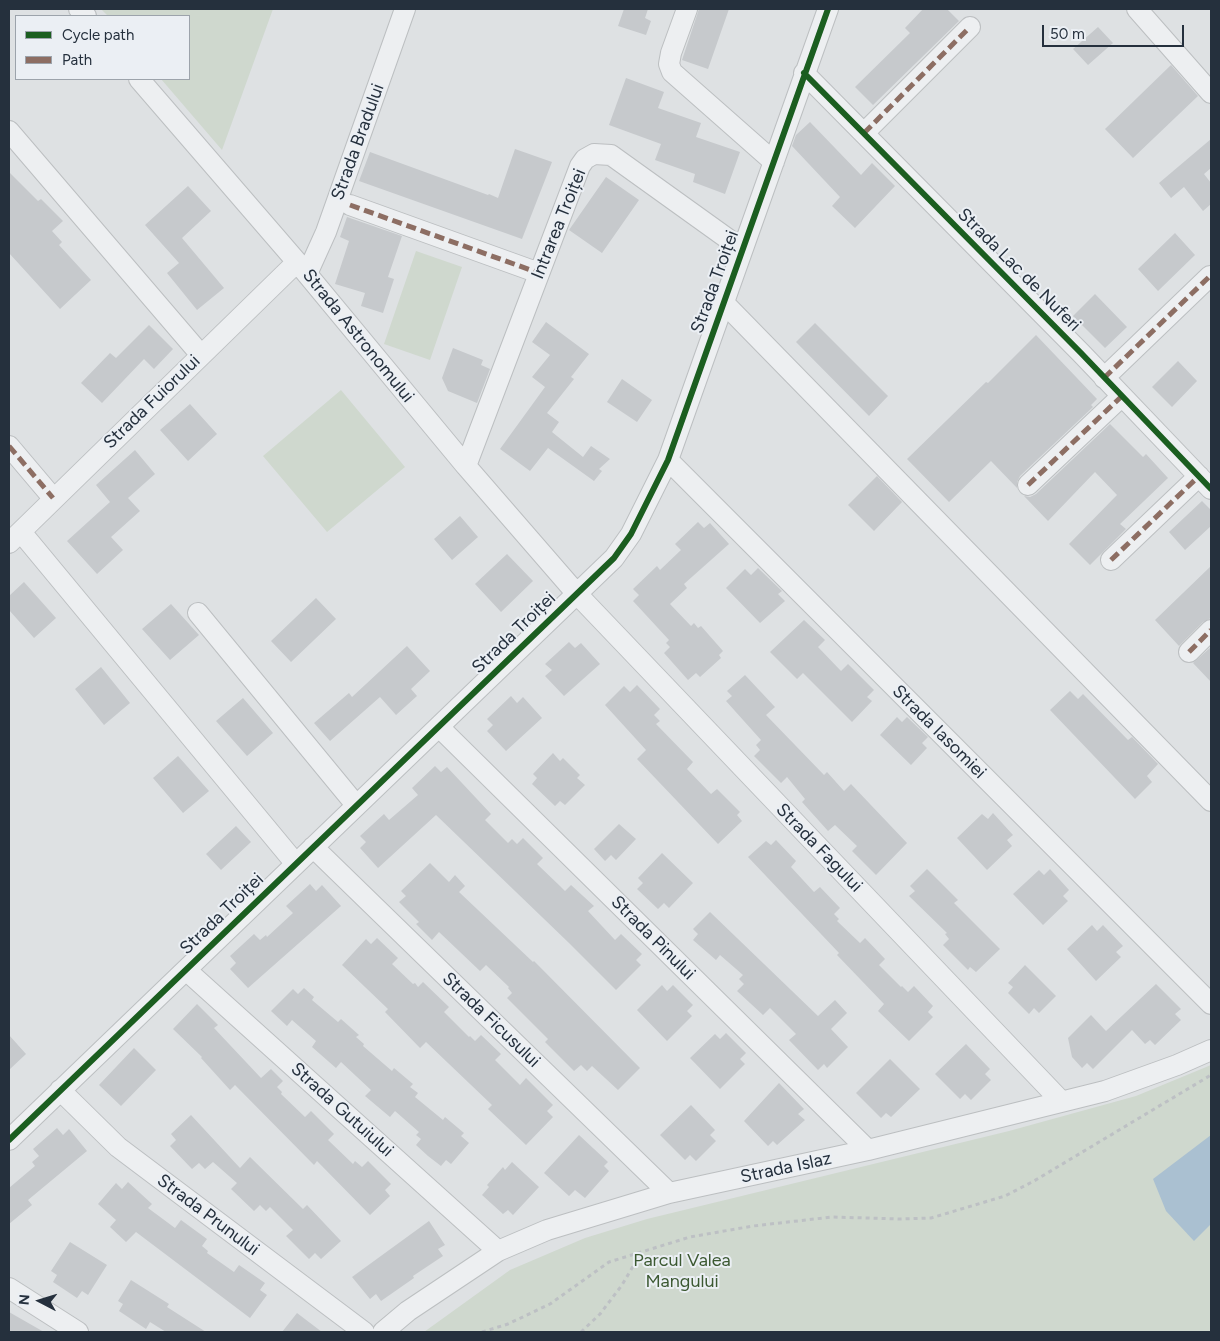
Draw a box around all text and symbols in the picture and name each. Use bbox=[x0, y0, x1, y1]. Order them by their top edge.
legend bbox=[15, 15, 190, 80]
scale bar bbox=[1045, 15, 1188, 47]
text: 50 m bbox=[1050, 25, 1085, 43]
text: Cycle path bbox=[62, 26, 134, 44]
text: Path bbox=[62, 51, 92, 69]
street label: Strada Bradului bbox=[327, 81, 389, 203]
street label: Intrarea Troiței bbox=[527, 166, 591, 282]
street label: Strada Lac de Nuferi bbox=[953, 204, 1085, 336]
street label: Strada Troiței bbox=[686, 228, 744, 336]
street label: Strada Astronomului bbox=[298, 265, 418, 407]
street label: Strada Fuiorului bbox=[99, 351, 205, 453]
street label: Strada Troiței bbox=[468, 588, 560, 678]
street label: Strada Iasomiei bbox=[888, 681, 990, 783]
street label: Strada Fagului bbox=[771, 799, 867, 897]
street label: Strada Troiței bbox=[176, 869, 268, 959]
street label: Strada Pinului bbox=[606, 891, 700, 985]
street label: Strada Ficusului bbox=[438, 968, 544, 1072]
street label: Strada Gutuiului bbox=[286, 1058, 398, 1162]
street label: Strada Islaz bbox=[738, 1148, 834, 1188]
street label: Strada Prunului bbox=[153, 1170, 263, 1260]
park label: Parcul Valea Mangului bbox=[633, 1250, 731, 1292]
north arrow bbox=[15, 1276, 65, 1326]
text: N bbox=[16, 1294, 33, 1306]

